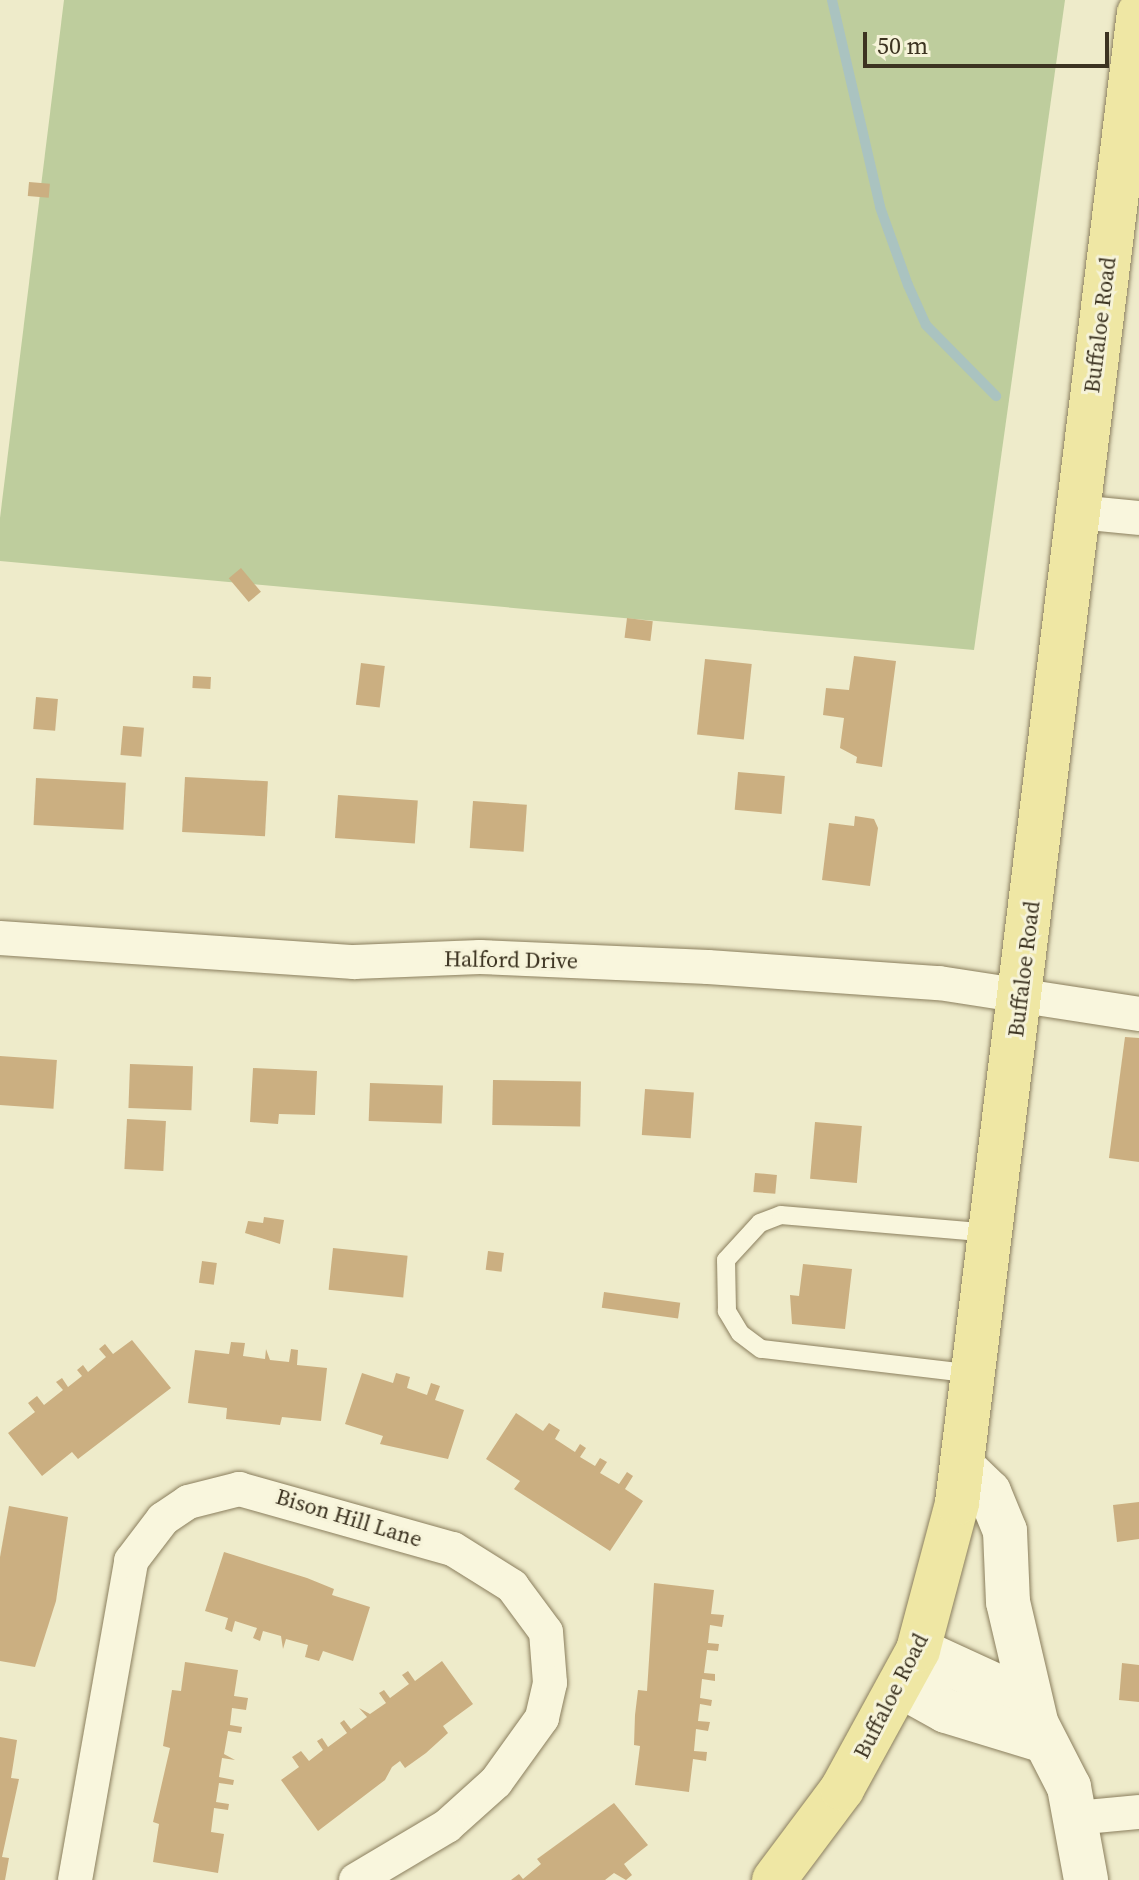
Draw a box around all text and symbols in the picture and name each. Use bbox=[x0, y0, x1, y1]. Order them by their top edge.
scale bar bbox=[867, 16, 1113, 66]
text: 50 m bbox=[877, 29, 928, 62]
street label: Buffaloe Road bbox=[1079, 256, 1121, 394]
street label: Buffaloe Road bbox=[1003, 900, 1045, 1038]
street label: Halford Drive bbox=[444, 946, 578, 974]
street label: Bison Hill Lane bbox=[273, 1483, 425, 1553]
street label: Buffaloe Road bbox=[848, 1629, 934, 1763]

